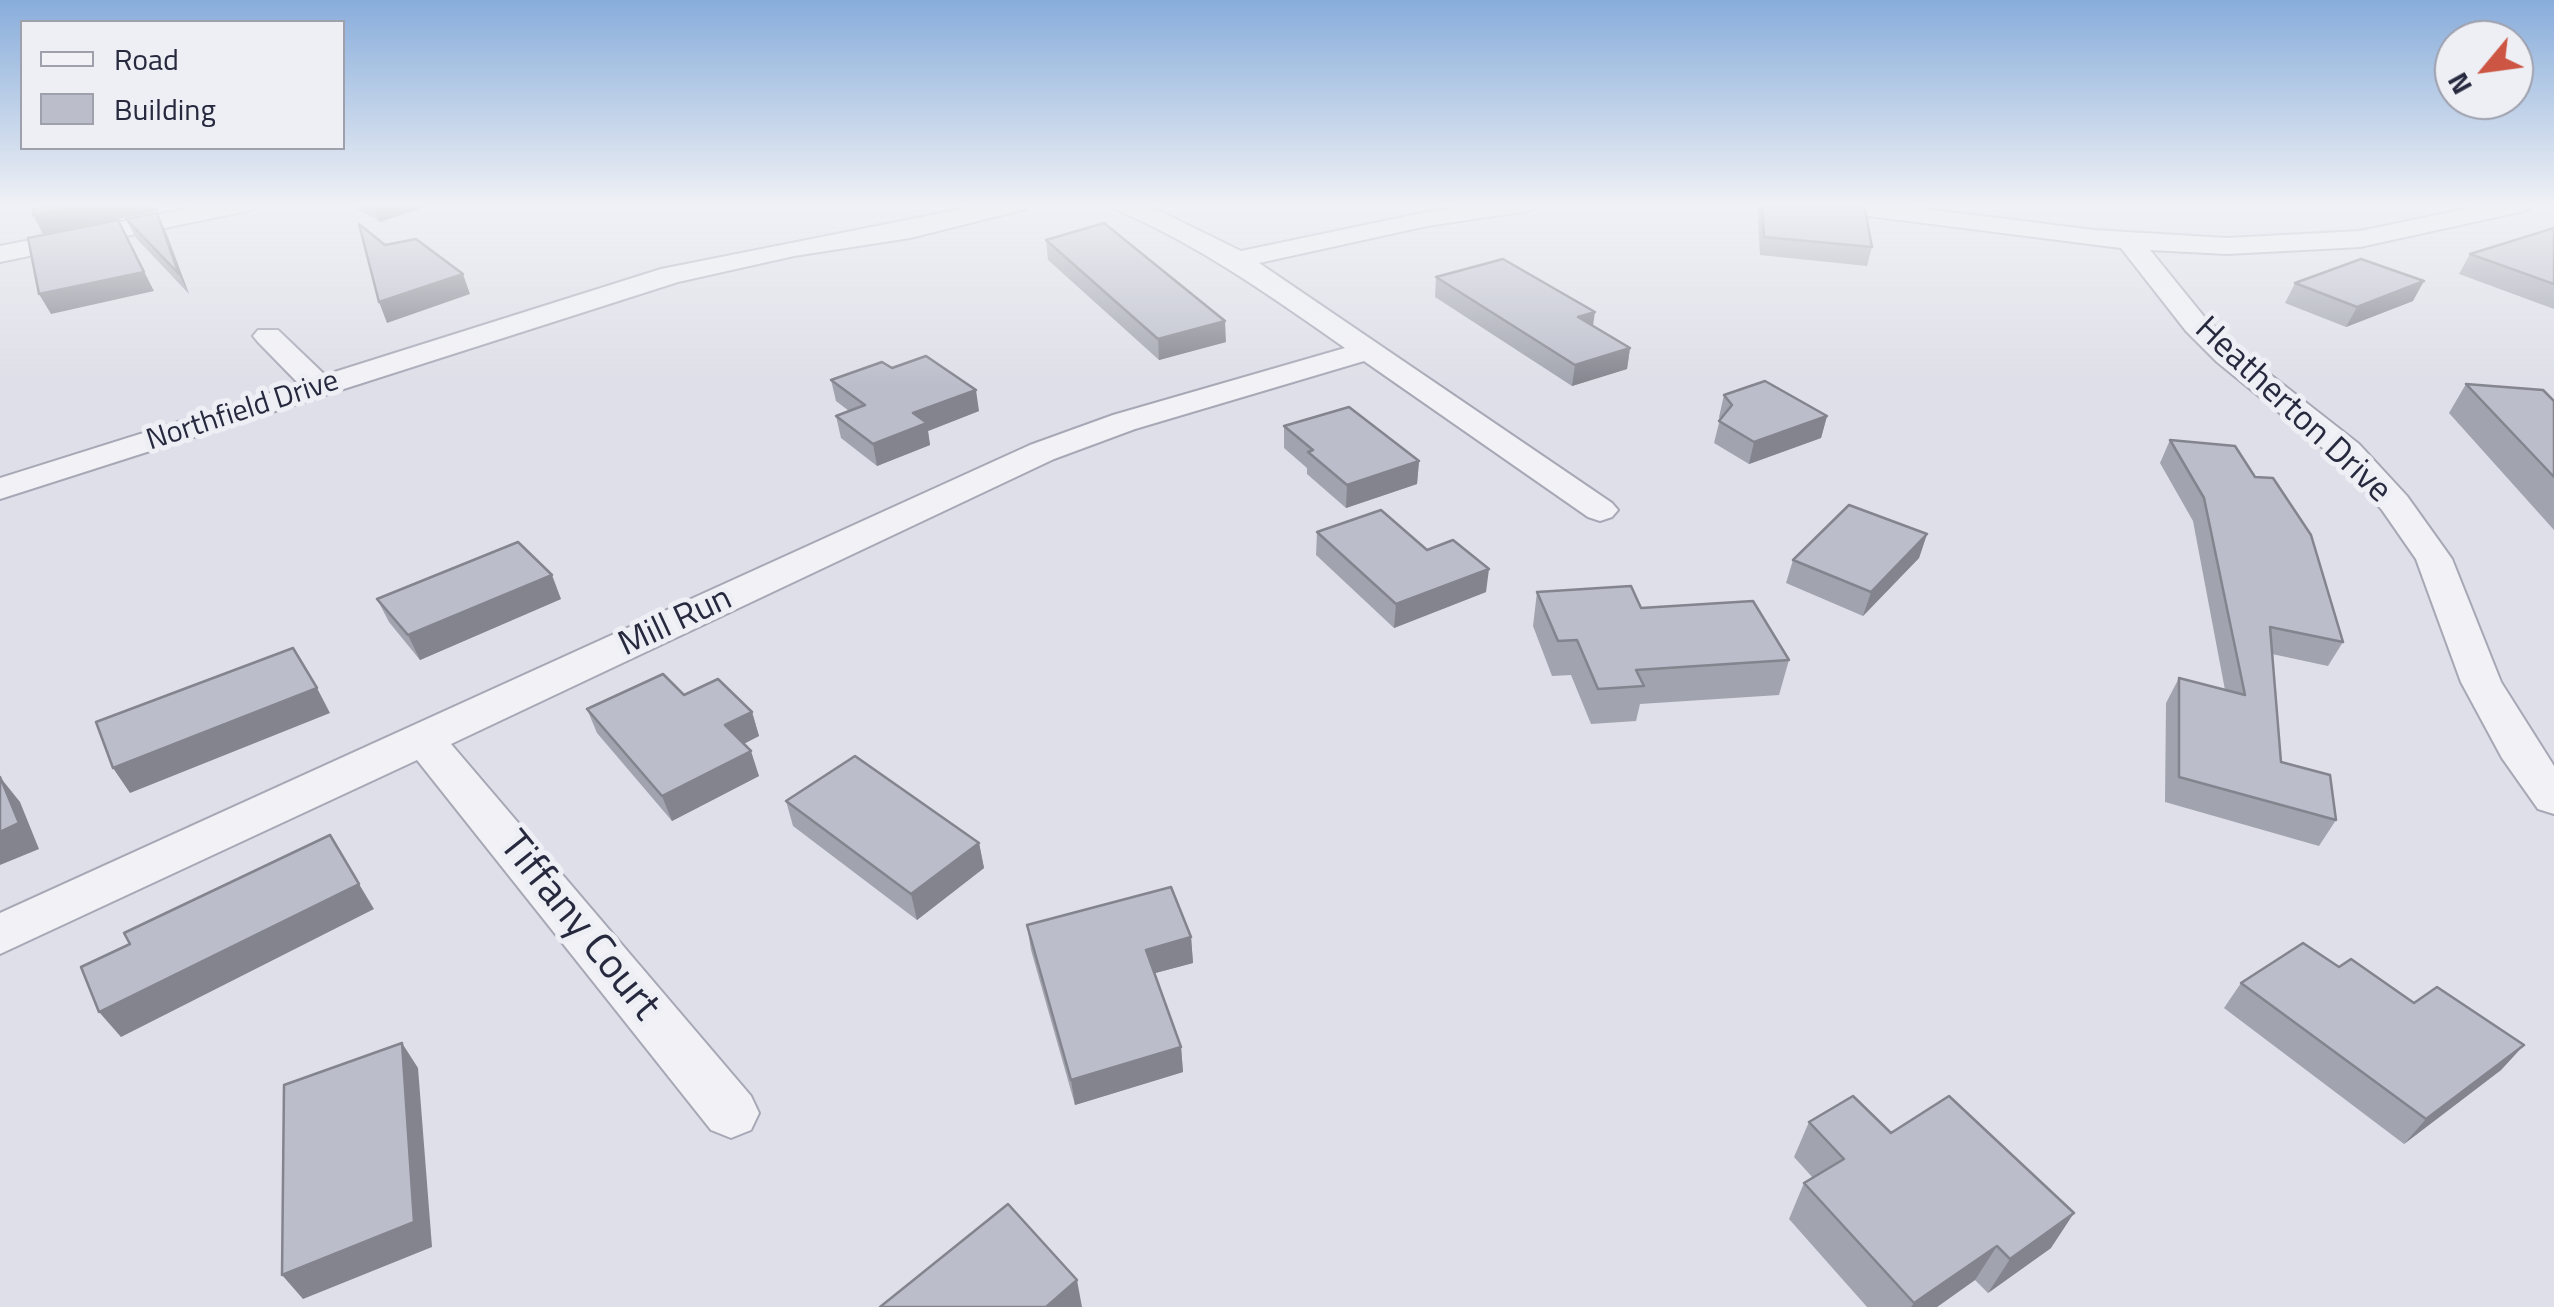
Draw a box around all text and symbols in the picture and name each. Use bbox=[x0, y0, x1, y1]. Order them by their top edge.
legend bbox=[20, 20, 345, 150]
north arrow bbox=[2434, 20, 2534, 120]
text: Road bbox=[114, 36, 179, 82]
text: N bbox=[2436, 65, 2483, 103]
text: Building bbox=[114, 86, 216, 132]
street label: Heatherton Drive bbox=[2185, 309, 2399, 513]
street label: Northfield Drive bbox=[142, 364, 344, 460]
street label: Mill Run bbox=[613, 579, 739, 667]
street label: Tiffany Court bbox=[487, 822, 669, 1032]

